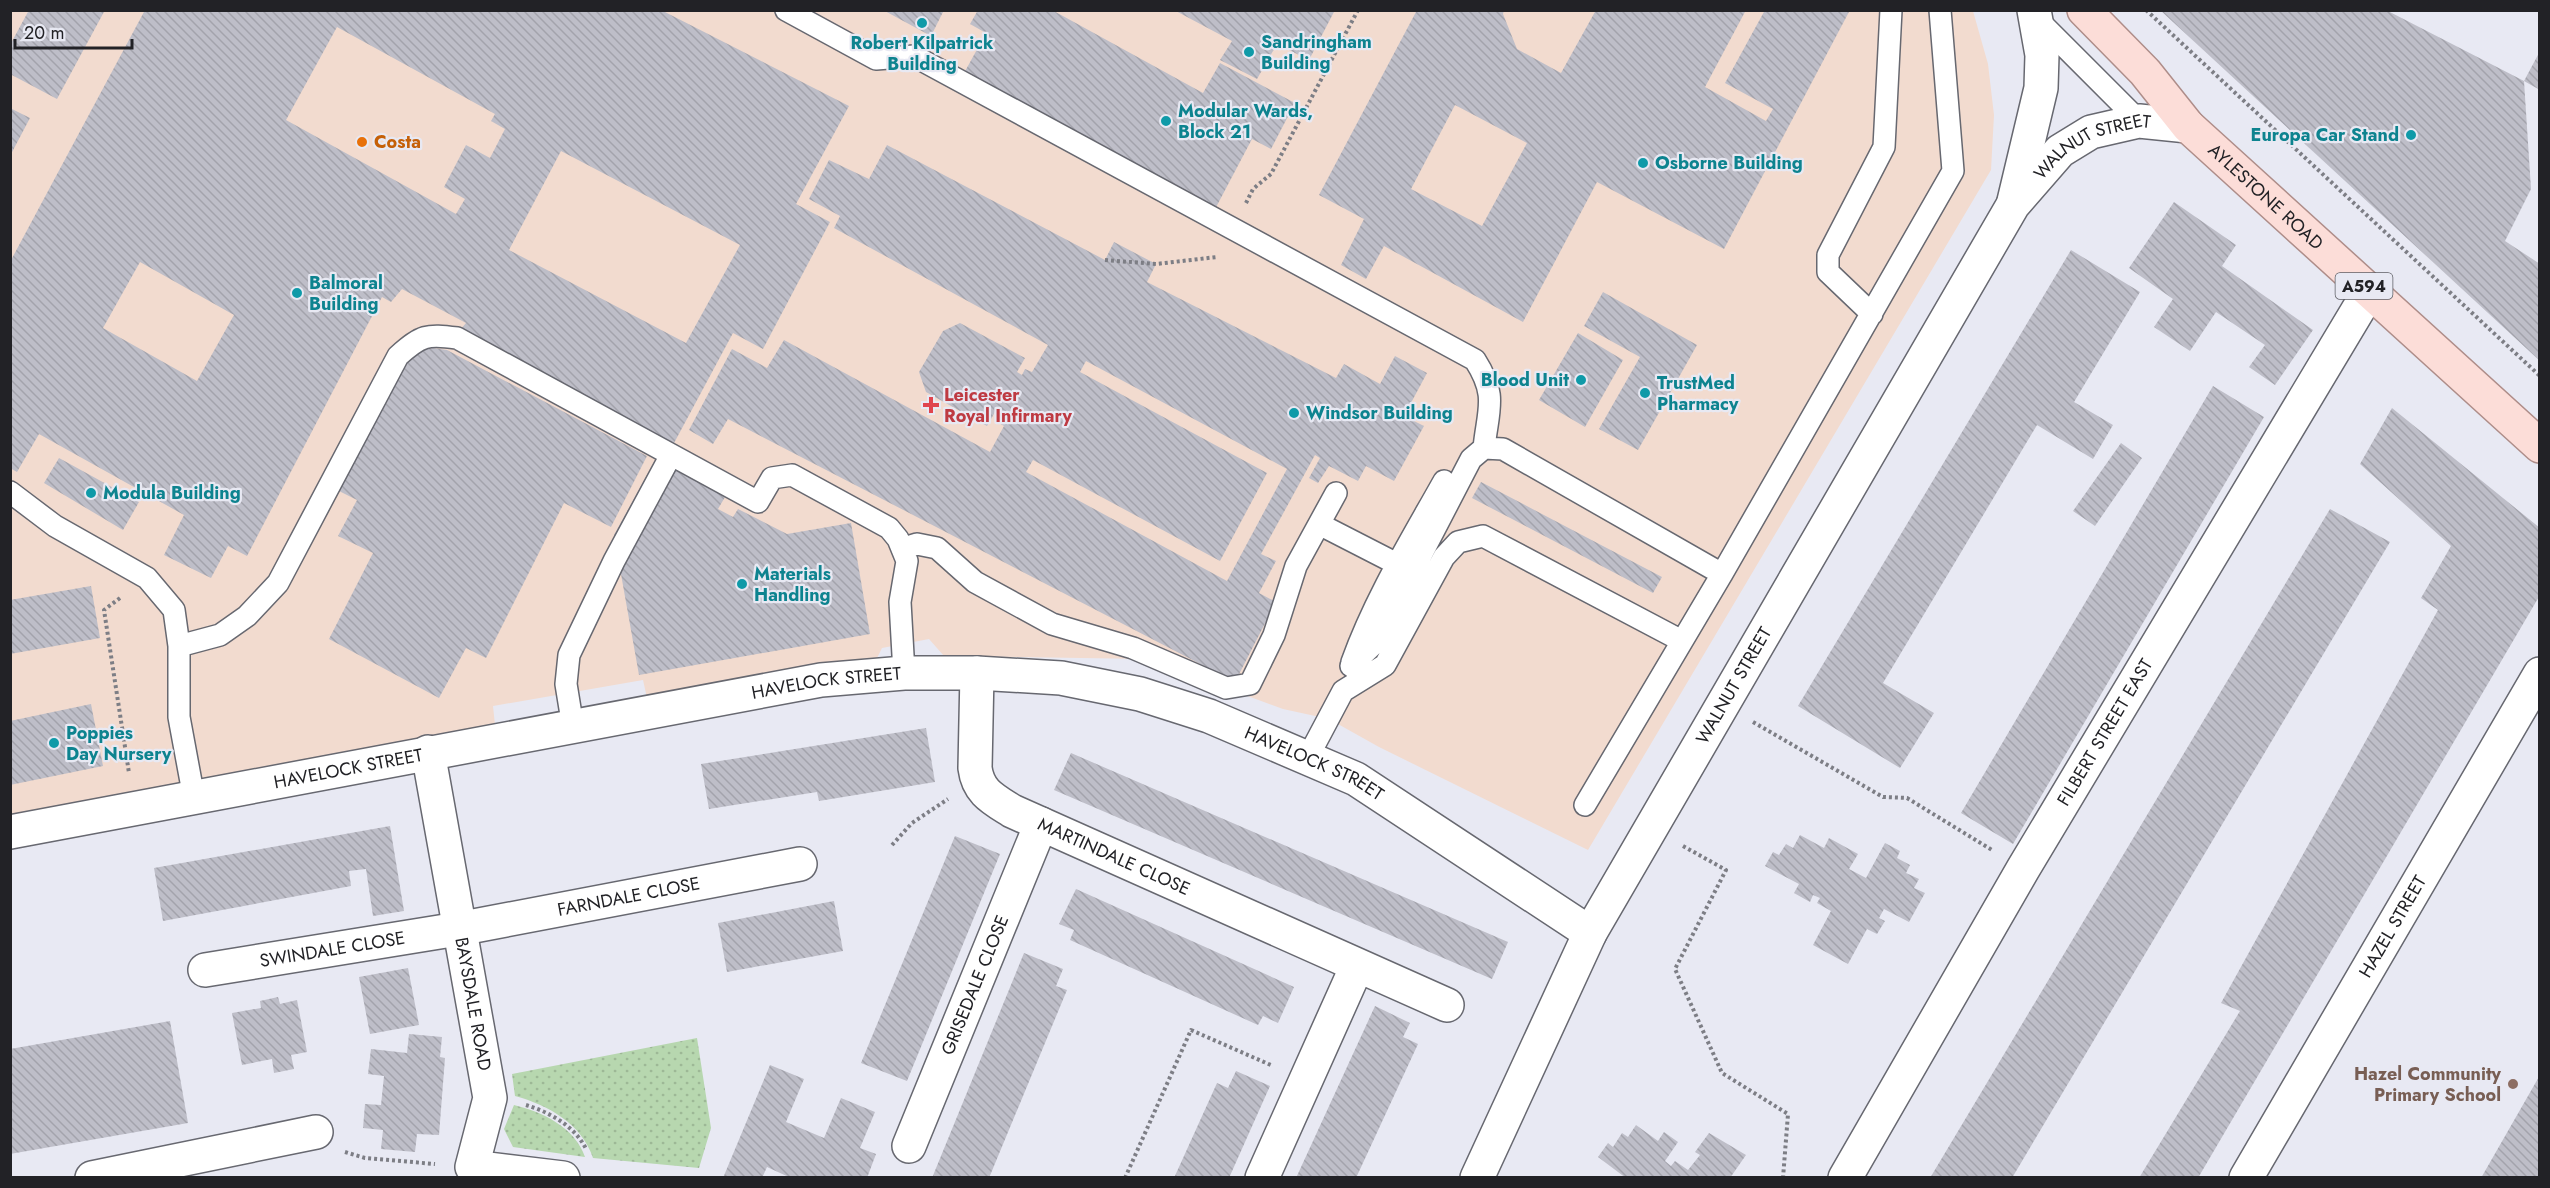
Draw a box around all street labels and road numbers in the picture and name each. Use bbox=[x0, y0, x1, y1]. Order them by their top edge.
street label: WALNUT STREET bbox=[2028, 108, 2153, 185]
street label: AYLESTONE ROAD bbox=[2202, 137, 2329, 256]
road number: A594 bbox=[2336, 273, 2392, 299]
street label: WALNUT STREET bbox=[1689, 622, 1778, 749]
street label: FILBERT STREET EAST bbox=[2051, 653, 2159, 811]
street label: HAVELOCK STREET bbox=[749, 660, 903, 706]
street label: HAVELOCK STREET bbox=[1241, 720, 1390, 807]
street label: HAVELOCK STREET bbox=[272, 742, 425, 795]
street label: MARTINDALE CLOSE bbox=[1034, 811, 1194, 902]
street label: FARNDALE CLOSE bbox=[555, 870, 702, 923]
street label: HAZEL STREET bbox=[2353, 870, 2433, 983]
street label: GRISEDALE CLOSE bbox=[935, 911, 1015, 1059]
street label: SWINDALE CLOSE bbox=[258, 925, 407, 974]
street label: BAYSDALE ROAD bbox=[448, 935, 498, 1073]

